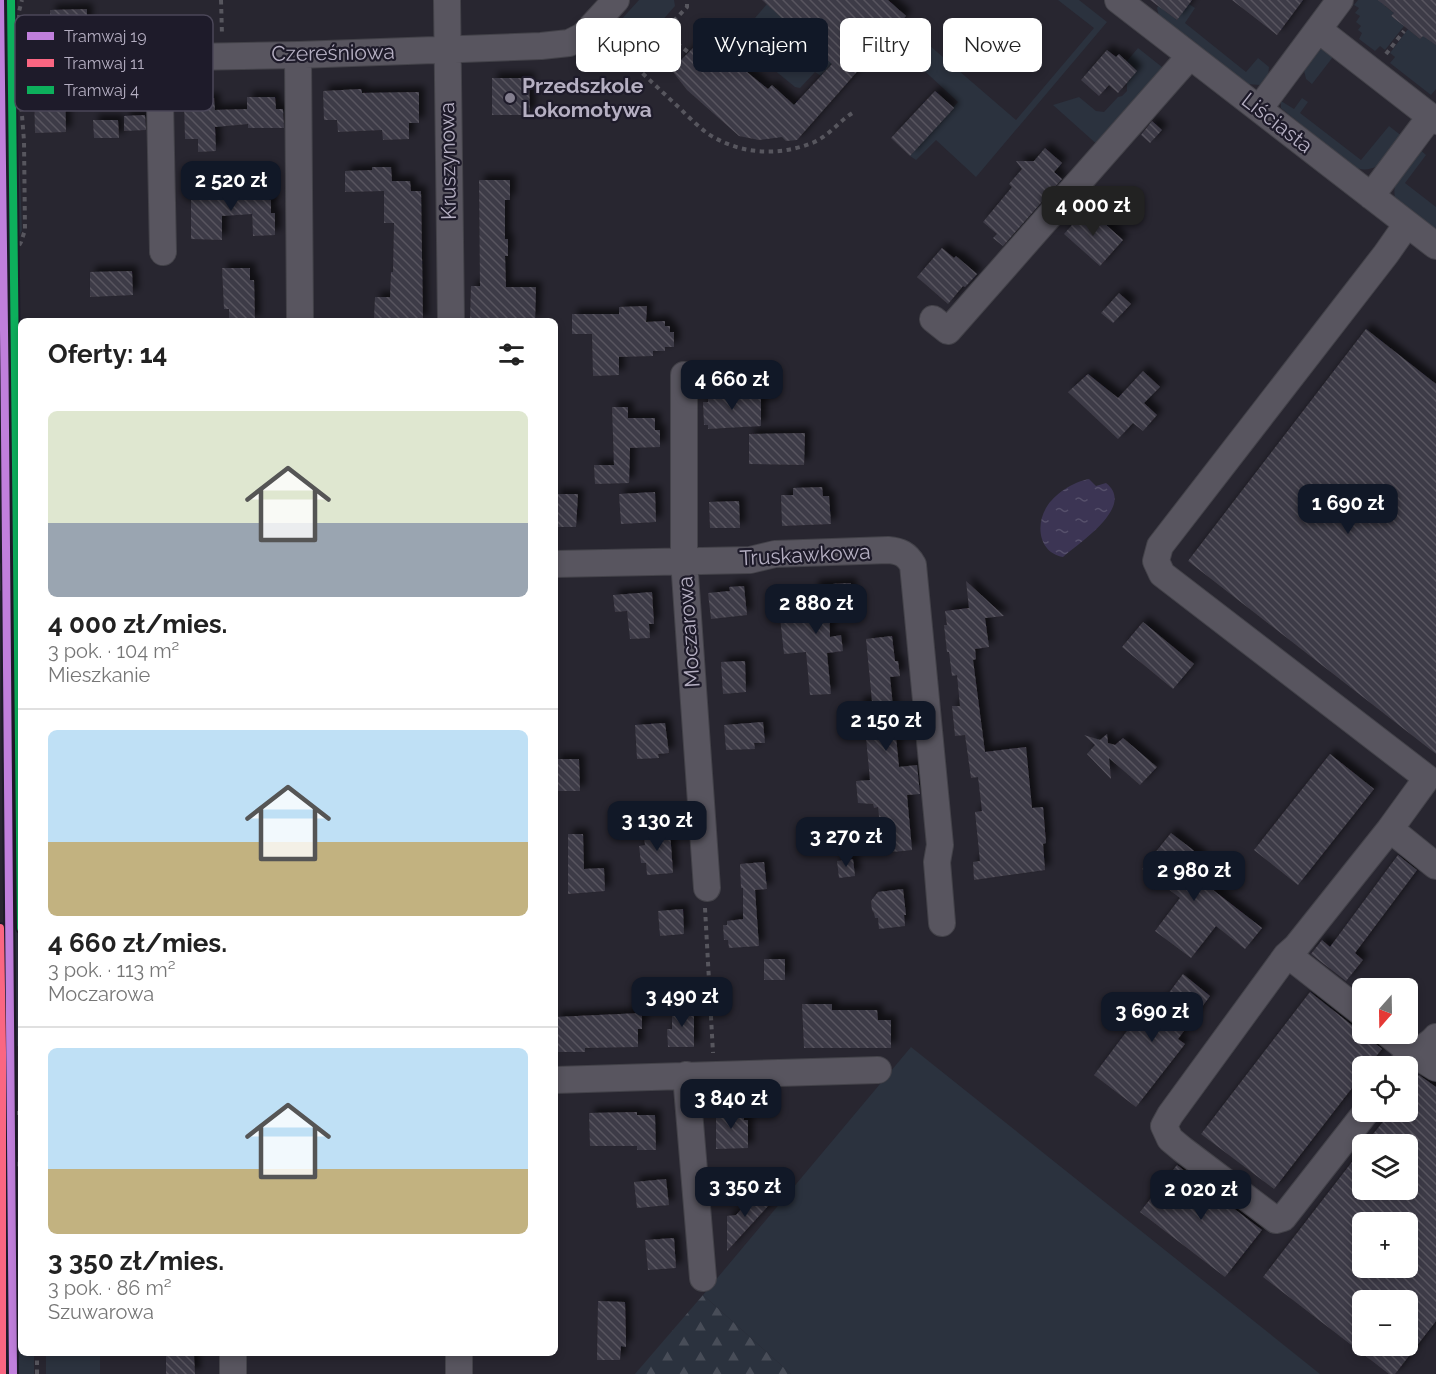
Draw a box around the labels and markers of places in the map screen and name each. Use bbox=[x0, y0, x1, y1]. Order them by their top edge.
place label: Przedszkole Lokomotywa bbox=[522, 73, 652, 122]
marker: Przedszkole Lokomotywa bbox=[503, 91, 517, 105]
pin: 2 520 zł bbox=[169, 161, 293, 212]
pin: 4 000 zł bbox=[1031, 186, 1155, 237]
pin: 4 660 zł bbox=[670, 360, 794, 411]
pin: 1 690 zł bbox=[1286, 484, 1410, 535]
pin: 2 880 zł bbox=[754, 584, 878, 635]
pin: 2 150 zł bbox=[824, 701, 948, 752]
pin: 3 130 zł bbox=[595, 801, 719, 852]
pin: 3 270 zł bbox=[784, 817, 908, 868]
pin: 2 980 zł bbox=[1132, 851, 1256, 902]
pin: 3 490 zł bbox=[620, 977, 744, 1028]
pin: 3 690 zł bbox=[1090, 992, 1214, 1043]
pin: 3 840 zł bbox=[669, 1079, 793, 1130]
pin: 3 350 zł bbox=[683, 1167, 807, 1218]
pin: 2 020 zł bbox=[1139, 1170, 1263, 1221]

